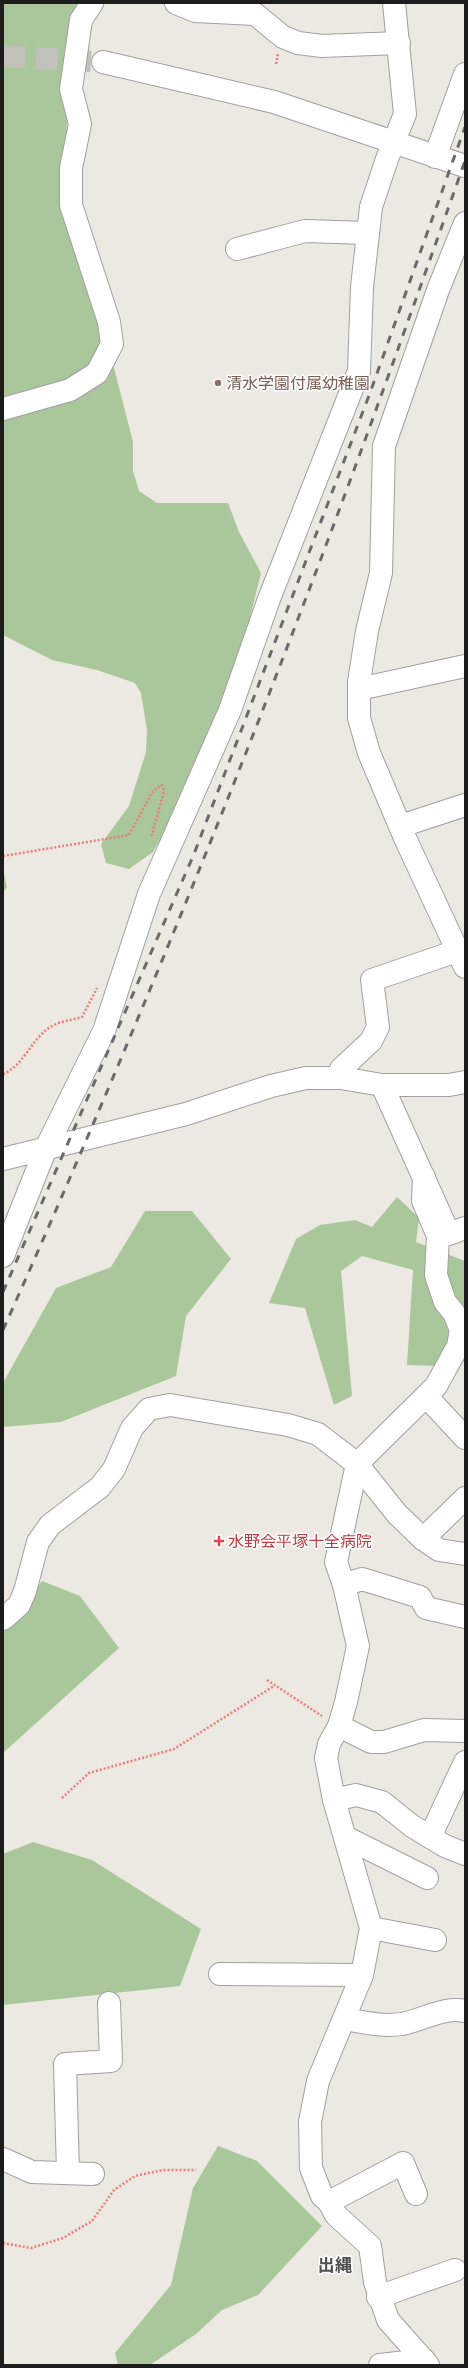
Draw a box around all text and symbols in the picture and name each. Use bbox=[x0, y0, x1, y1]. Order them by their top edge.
place label: 清水学園付属幼稚園 bbox=[226, 372, 370, 395]
marker: 清水学園付属幼稚園 bbox=[213, 378, 223, 388]
place label: 水野会平塚十全病院 bbox=[228, 1530, 372, 1553]
marker: 水野会平塚十全病院 bbox=[213, 1535, 225, 1547]
district label: 出縄 bbox=[318, 2253, 352, 2277]

